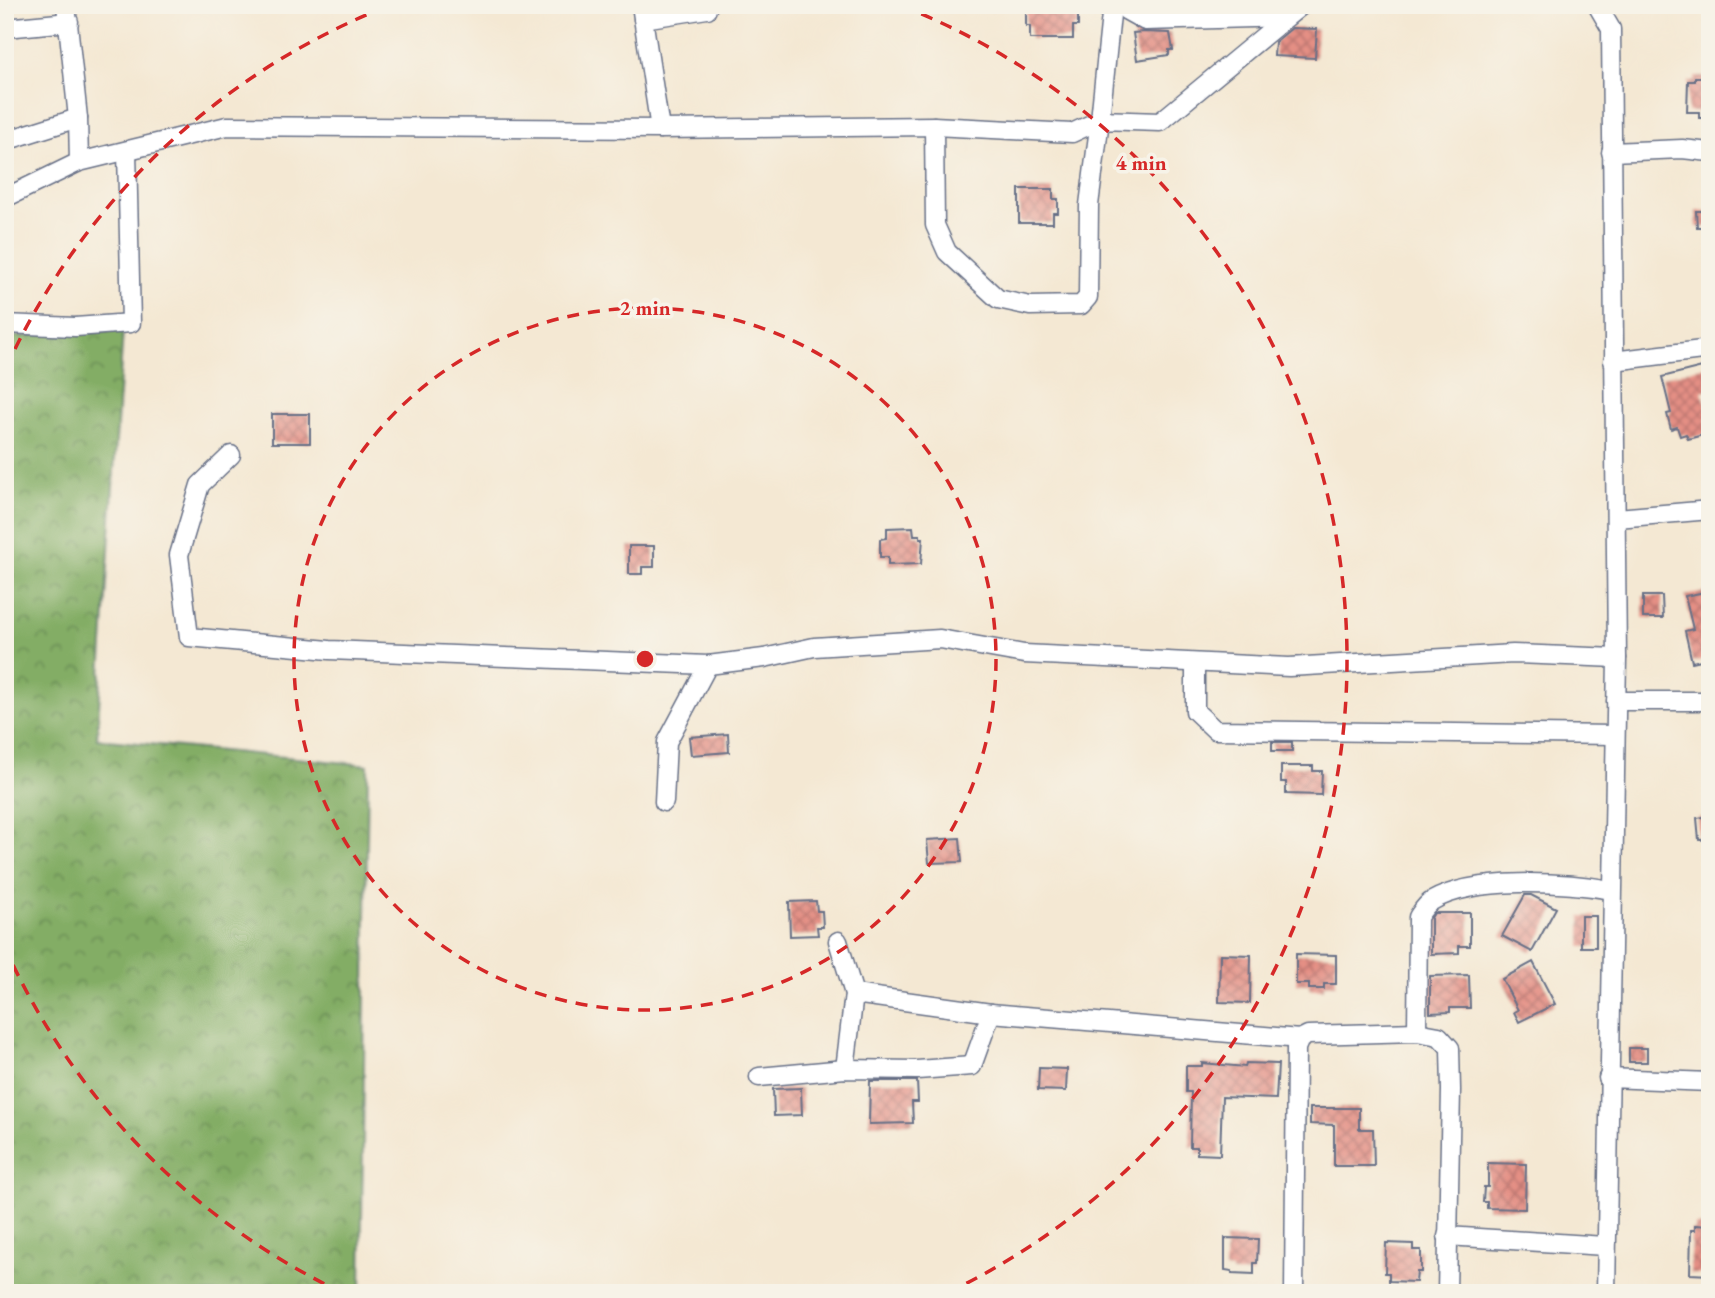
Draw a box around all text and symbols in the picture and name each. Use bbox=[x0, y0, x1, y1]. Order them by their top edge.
text: 4 min bbox=[1115, 149, 1167, 176]
text: 2 min bbox=[619, 294, 671, 321]
centre of rings bbox=[633, 647, 657, 671]

